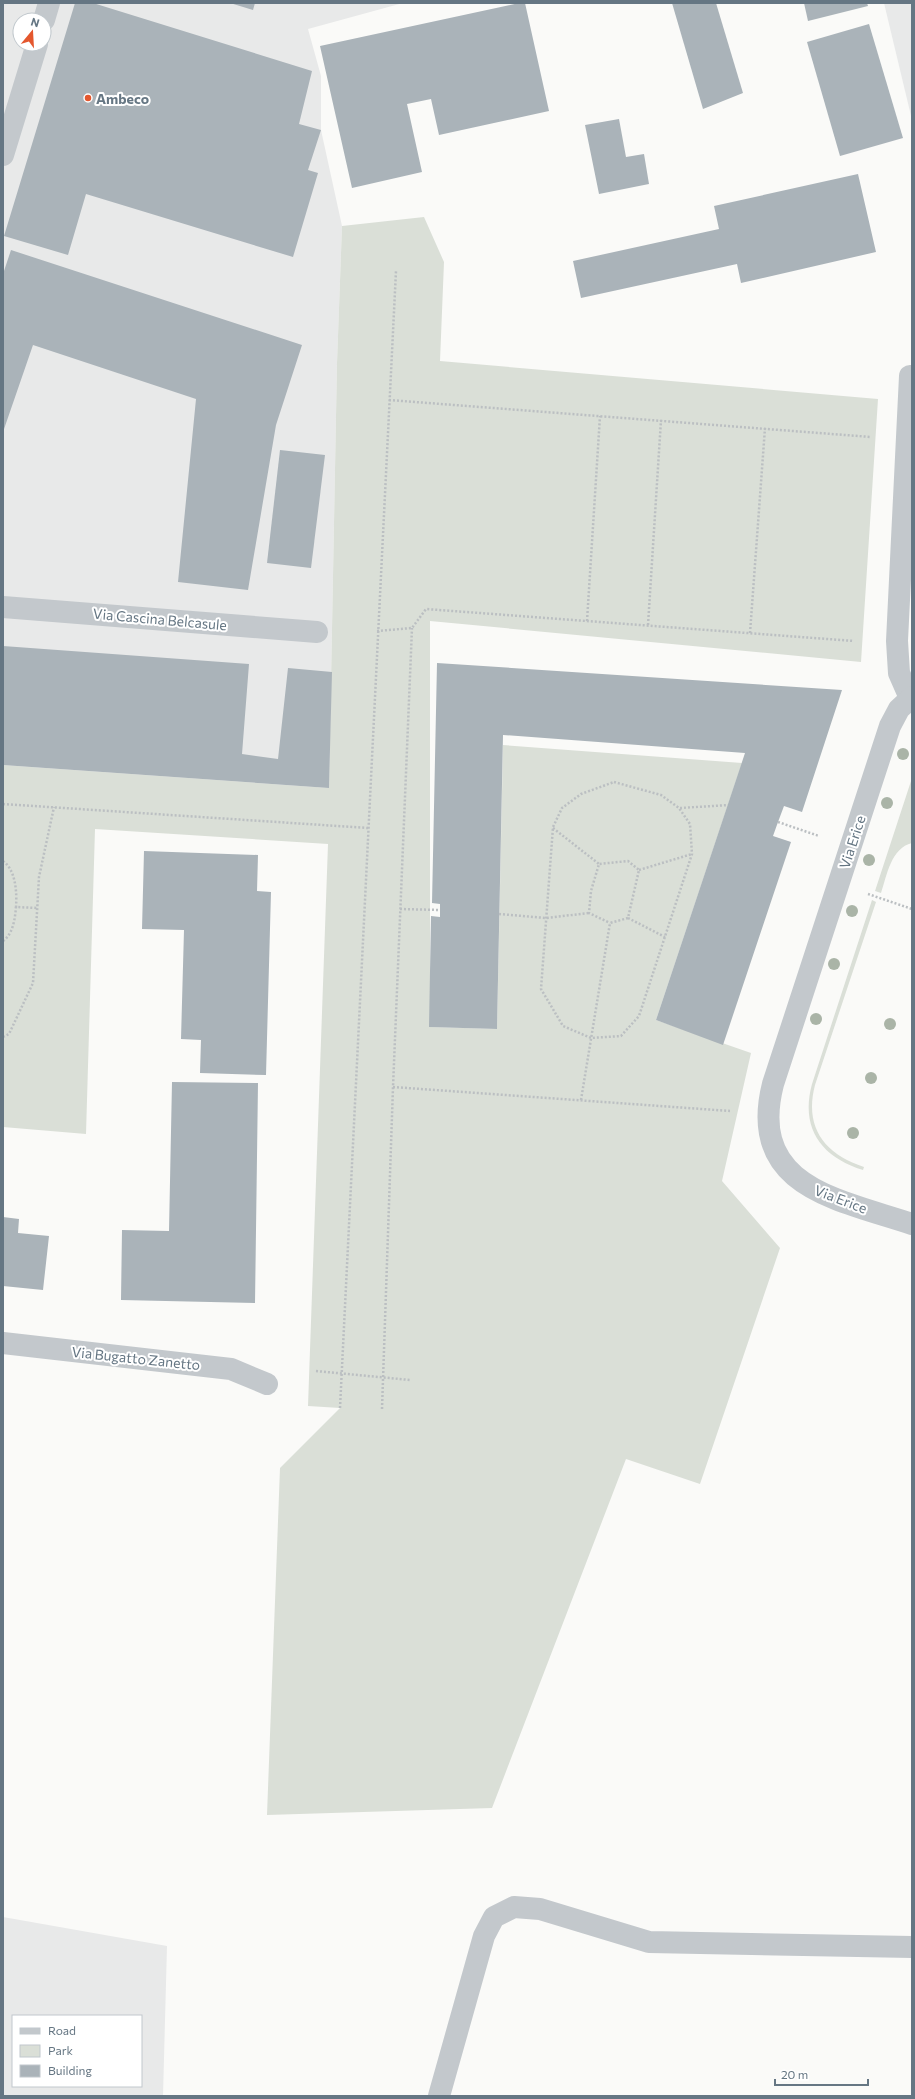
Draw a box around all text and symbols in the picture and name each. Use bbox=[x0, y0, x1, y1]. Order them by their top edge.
north arrow bbox=[12, 12, 52, 52]
text: N bbox=[29, 15, 41, 29]
place label: Ambeco bbox=[96, 90, 149, 107]
marker: Ambeco bbox=[83, 93, 93, 103]
street label: Via Cascina Belcasule bbox=[92, 605, 228, 633]
street label: Via Erice bbox=[835, 813, 869, 871]
street label: Via Erice bbox=[812, 1181, 870, 1217]
street label: Via Bugatto Zanetto bbox=[71, 1343, 201, 1373]
legend bbox=[12, 2015, 142, 2087]
text: Road bbox=[48, 2023, 76, 2037]
text: Park bbox=[48, 2043, 74, 2057]
scale bar bbox=[775, 2061, 868, 2087]
text: Building bbox=[48, 2063, 92, 2077]
text: 20 m bbox=[781, 2067, 808, 2081]

